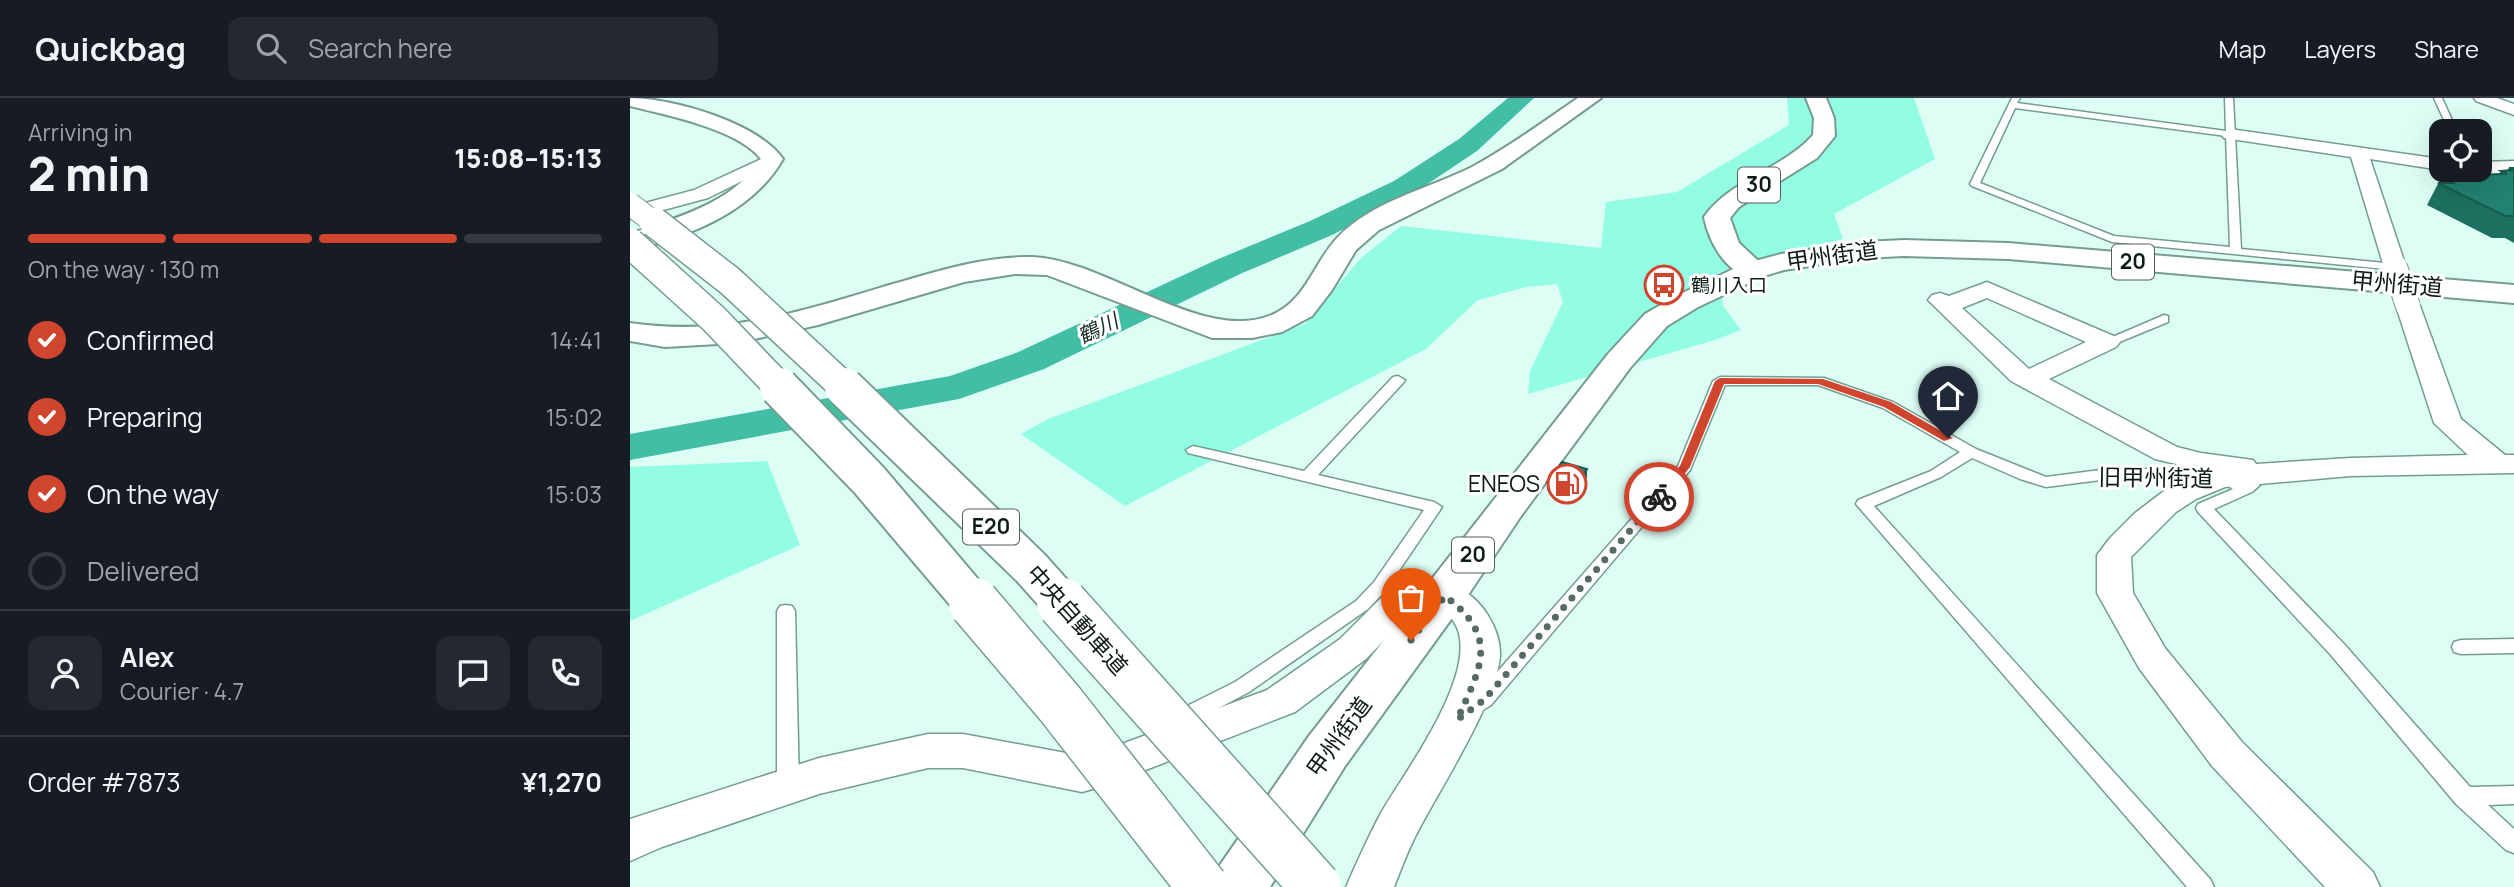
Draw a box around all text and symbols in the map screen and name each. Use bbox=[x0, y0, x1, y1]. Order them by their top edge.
search box bbox=[228, 17, 718, 80]
text: Quickbag bbox=[35, 26, 186, 71]
icon: search bbox=[252, 29, 290, 67]
text: Search here bbox=[308, 30, 453, 66]
text: Map bbox=[2219, 32, 2266, 65]
text: Layers bbox=[2304, 32, 2376, 65]
text: Share bbox=[2414, 32, 2479, 65]
text: Arriving in bbox=[28, 116, 133, 148]
map controls bbox=[2429, 119, 2492, 182]
button: locate bbox=[2429, 119, 2492, 182]
text: 15:08–15:13 bbox=[454, 140, 602, 176]
text: 2 min bbox=[28, 142, 150, 205]
road number: 30 bbox=[1738, 168, 1780, 202]
street label: 甲州街道 bbox=[1784, 233, 1880, 277]
road number: 20 bbox=[2112, 244, 2154, 280]
text: On the way · 130 m bbox=[28, 253, 219, 285]
street label: 甲州街道 bbox=[2350, 263, 2444, 303]
bus stop icon: 鶴川入口 bbox=[1643, 264, 1685, 306]
place label: 鶴川入口 bbox=[1691, 272, 1767, 298]
water label: 鶴川 bbox=[1073, 306, 1124, 350]
icon: check bbox=[28, 321, 66, 359]
text: Confirmed bbox=[87, 322, 214, 358]
text: 14:41 bbox=[550, 324, 602, 356]
pin bbox=[1918, 366, 1978, 438]
icon: home bbox=[1929, 377, 1967, 415]
icon: check bbox=[28, 398, 66, 436]
text: Preparing bbox=[87, 399, 203, 435]
text: 15:02 bbox=[546, 401, 602, 433]
street label: 旧甲州街道 bbox=[2098, 460, 2214, 494]
courier bbox=[1624, 462, 1694, 532]
fuel station icon: ENEOS bbox=[1546, 463, 1588, 505]
place label: ENEOS bbox=[1468, 467, 1540, 499]
icon: check bbox=[28, 475, 66, 513]
text: On the way bbox=[87, 476, 219, 512]
text: 15:03 bbox=[546, 478, 602, 510]
icon: bike bbox=[1640, 478, 1678, 516]
road number: E20 bbox=[963, 510, 1019, 544]
road number: 20 bbox=[1452, 538, 1494, 573]
text: Delivered bbox=[87, 553, 199, 589]
street label: 中央自動車道 bbox=[1020, 557, 1136, 681]
pin bbox=[1381, 568, 1441, 640]
icon: bag bbox=[1392, 579, 1430, 617]
button: person bbox=[28, 636, 102, 710]
button: chat bbox=[436, 636, 510, 710]
button: phone bbox=[528, 636, 602, 710]
text: Alex bbox=[120, 639, 174, 675]
text: Courier · 4.7 bbox=[120, 675, 244, 707]
street label: 甲州街道 bbox=[1298, 690, 1378, 783]
text: Order #7873 bbox=[28, 764, 181, 800]
text: ¥1,270 bbox=[521, 764, 602, 800]

